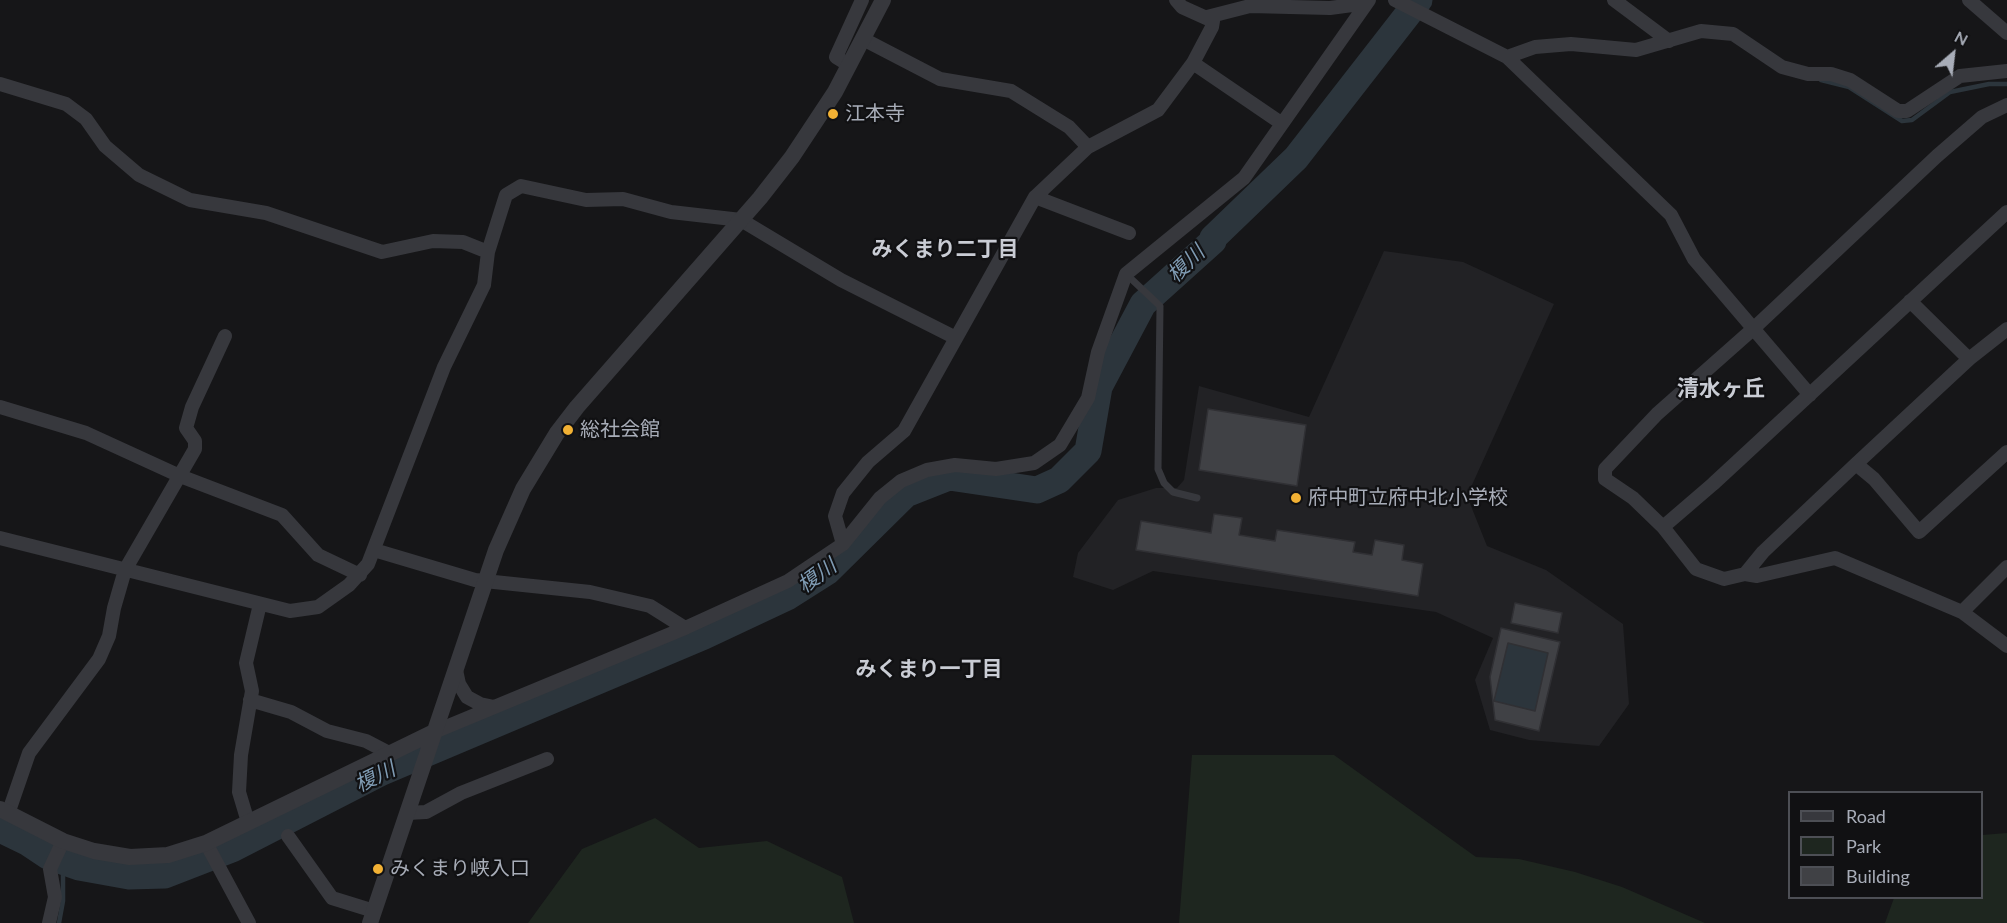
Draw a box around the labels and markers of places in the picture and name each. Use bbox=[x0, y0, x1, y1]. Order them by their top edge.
place label: 江本寺 bbox=[845, 102, 905, 126]
marker: 江本寺 bbox=[826, 107, 840, 121]
place label: 総社会館 bbox=[580, 418, 660, 442]
marker: 総社会館 bbox=[561, 423, 575, 437]
place label: 府中町立府中北小学校 bbox=[1308, 486, 1508, 510]
marker: 府中町立府中北小学校 bbox=[1289, 491, 1303, 505]
place label: みくまり峡入口 bbox=[390, 857, 530, 881]
marker: みくまり峡入口 bbox=[371, 862, 385, 876]

